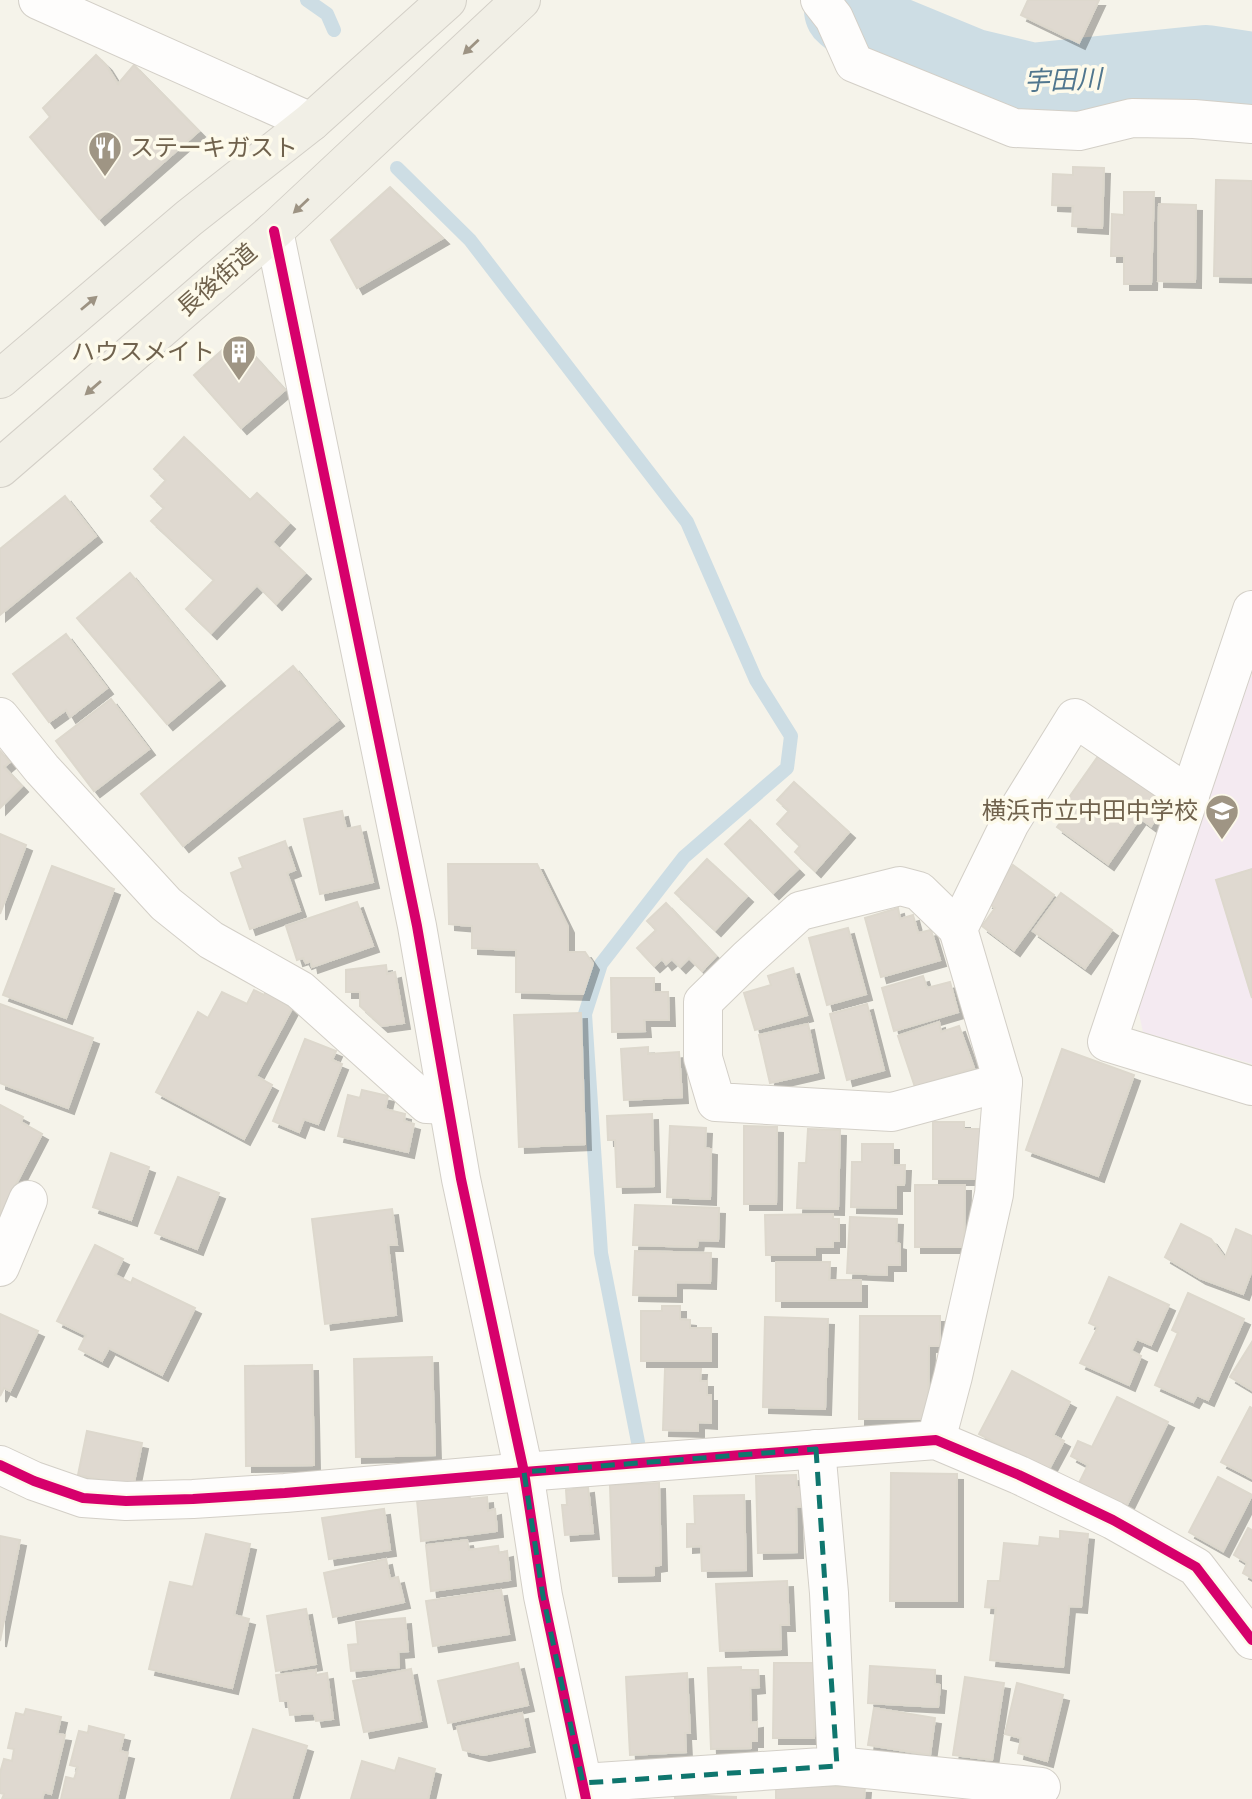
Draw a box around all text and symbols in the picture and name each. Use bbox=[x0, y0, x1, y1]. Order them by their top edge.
one-way arrow bbox=[463, 38, 480, 54]
water label: 宇田川 bbox=[1023, 62, 1106, 97]
restaurant icon: ステーキガスト bbox=[86, 129, 124, 178]
place label: ステーキガスト bbox=[130, 132, 298, 162]
one-way arrow bbox=[293, 197, 310, 213]
street label: 長後街道 bbox=[170, 236, 262, 322]
one-way arrow bbox=[81, 296, 98, 311]
building icon: ハウスメイト bbox=[220, 333, 258, 382]
place label: ハウスメイト bbox=[71, 336, 215, 366]
one-way arrow bbox=[84, 380, 102, 396]
school or university icon: 横浜市立中田中学校 bbox=[1203, 792, 1241, 841]
place label: 横浜市立中田中学校 bbox=[982, 795, 1198, 825]

